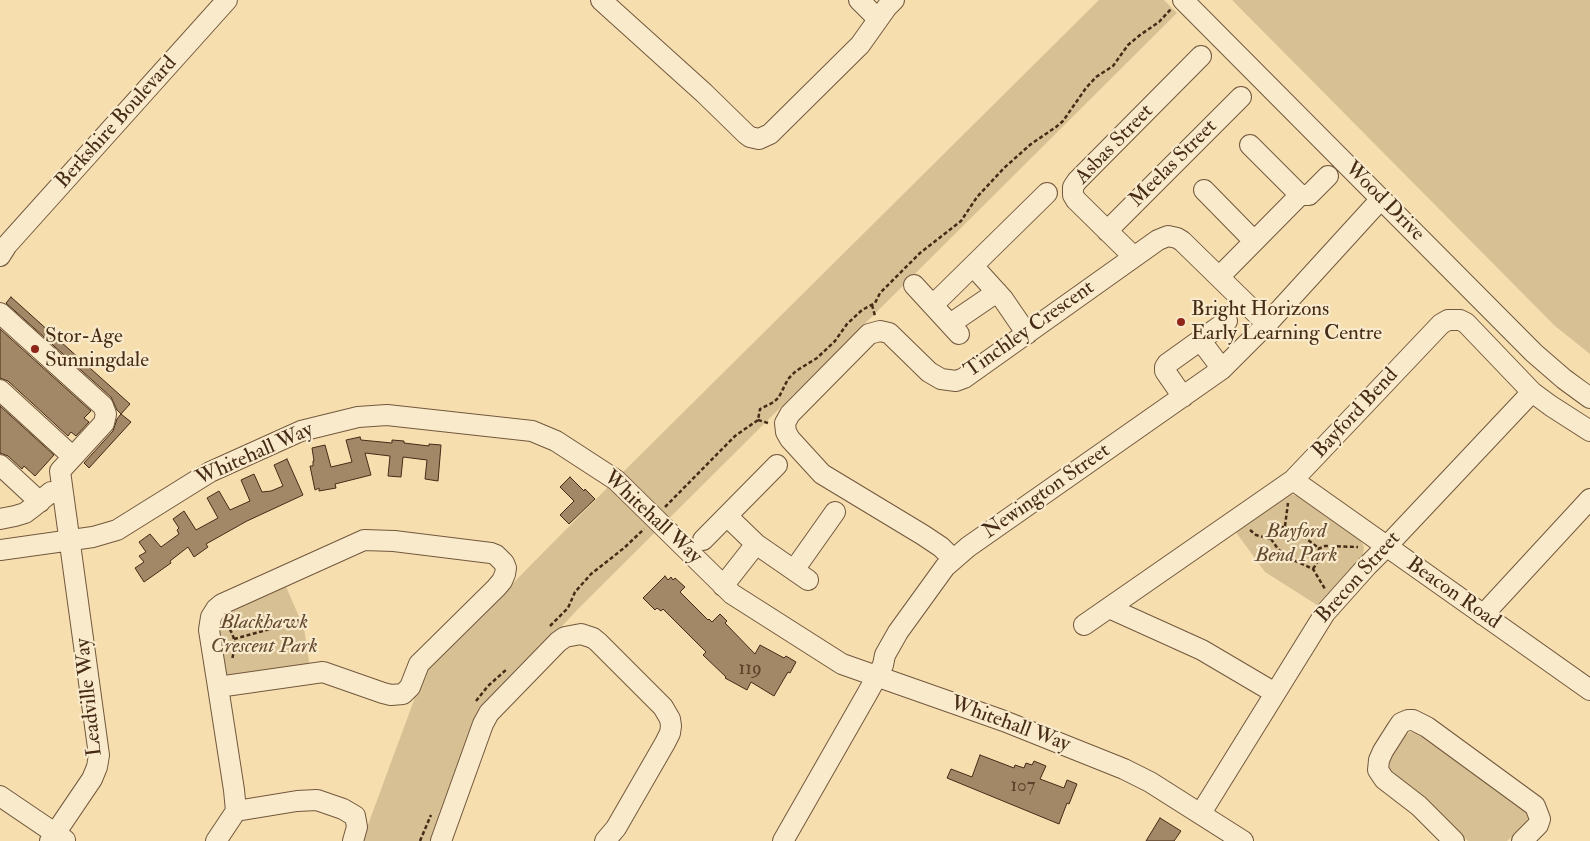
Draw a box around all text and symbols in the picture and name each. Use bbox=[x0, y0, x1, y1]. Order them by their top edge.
street label: Berkshire Boulevard bbox=[51, 52, 183, 194]
street label: Asbas Street bbox=[1071, 100, 1159, 190]
street label: Meelas Street bbox=[1125, 115, 1223, 213]
street label: Wood Drive bbox=[1339, 157, 1429, 247]
street label: Tinchley Crescent bbox=[960, 276, 1100, 384]
place label: Bright Horizons Early Learning Centre bbox=[1191, 297, 1382, 347]
marker: Bright Horizons Early Learning Centre bbox=[1175, 316, 1187, 328]
place label: Stor-Age Sunningdale bbox=[45, 324, 149, 374]
marker: Stor-Age Sunningdale bbox=[29, 343, 41, 355]
street label: Bayford Bend bbox=[1308, 364, 1404, 464]
street label: Whitehall Way bbox=[192, 418, 318, 492]
street label: Newington Street bbox=[979, 439, 1115, 545]
street label: Whitehall Way bbox=[597, 466, 707, 570]
park label: Bayford Bend Park bbox=[1255, 519, 1337, 569]
street label: Brecon Street bbox=[1311, 527, 1407, 629]
street label: Beacon Road bbox=[1401, 552, 1505, 636]
park label: Blackhawk Crescent Park bbox=[210, 610, 318, 660]
street label: Leadville Way bbox=[71, 637, 109, 757]
house number: 119 bbox=[738, 659, 762, 681]
street label: Whitehall Way bbox=[947, 692, 1073, 758]
house number: 107 bbox=[1010, 776, 1036, 798]

